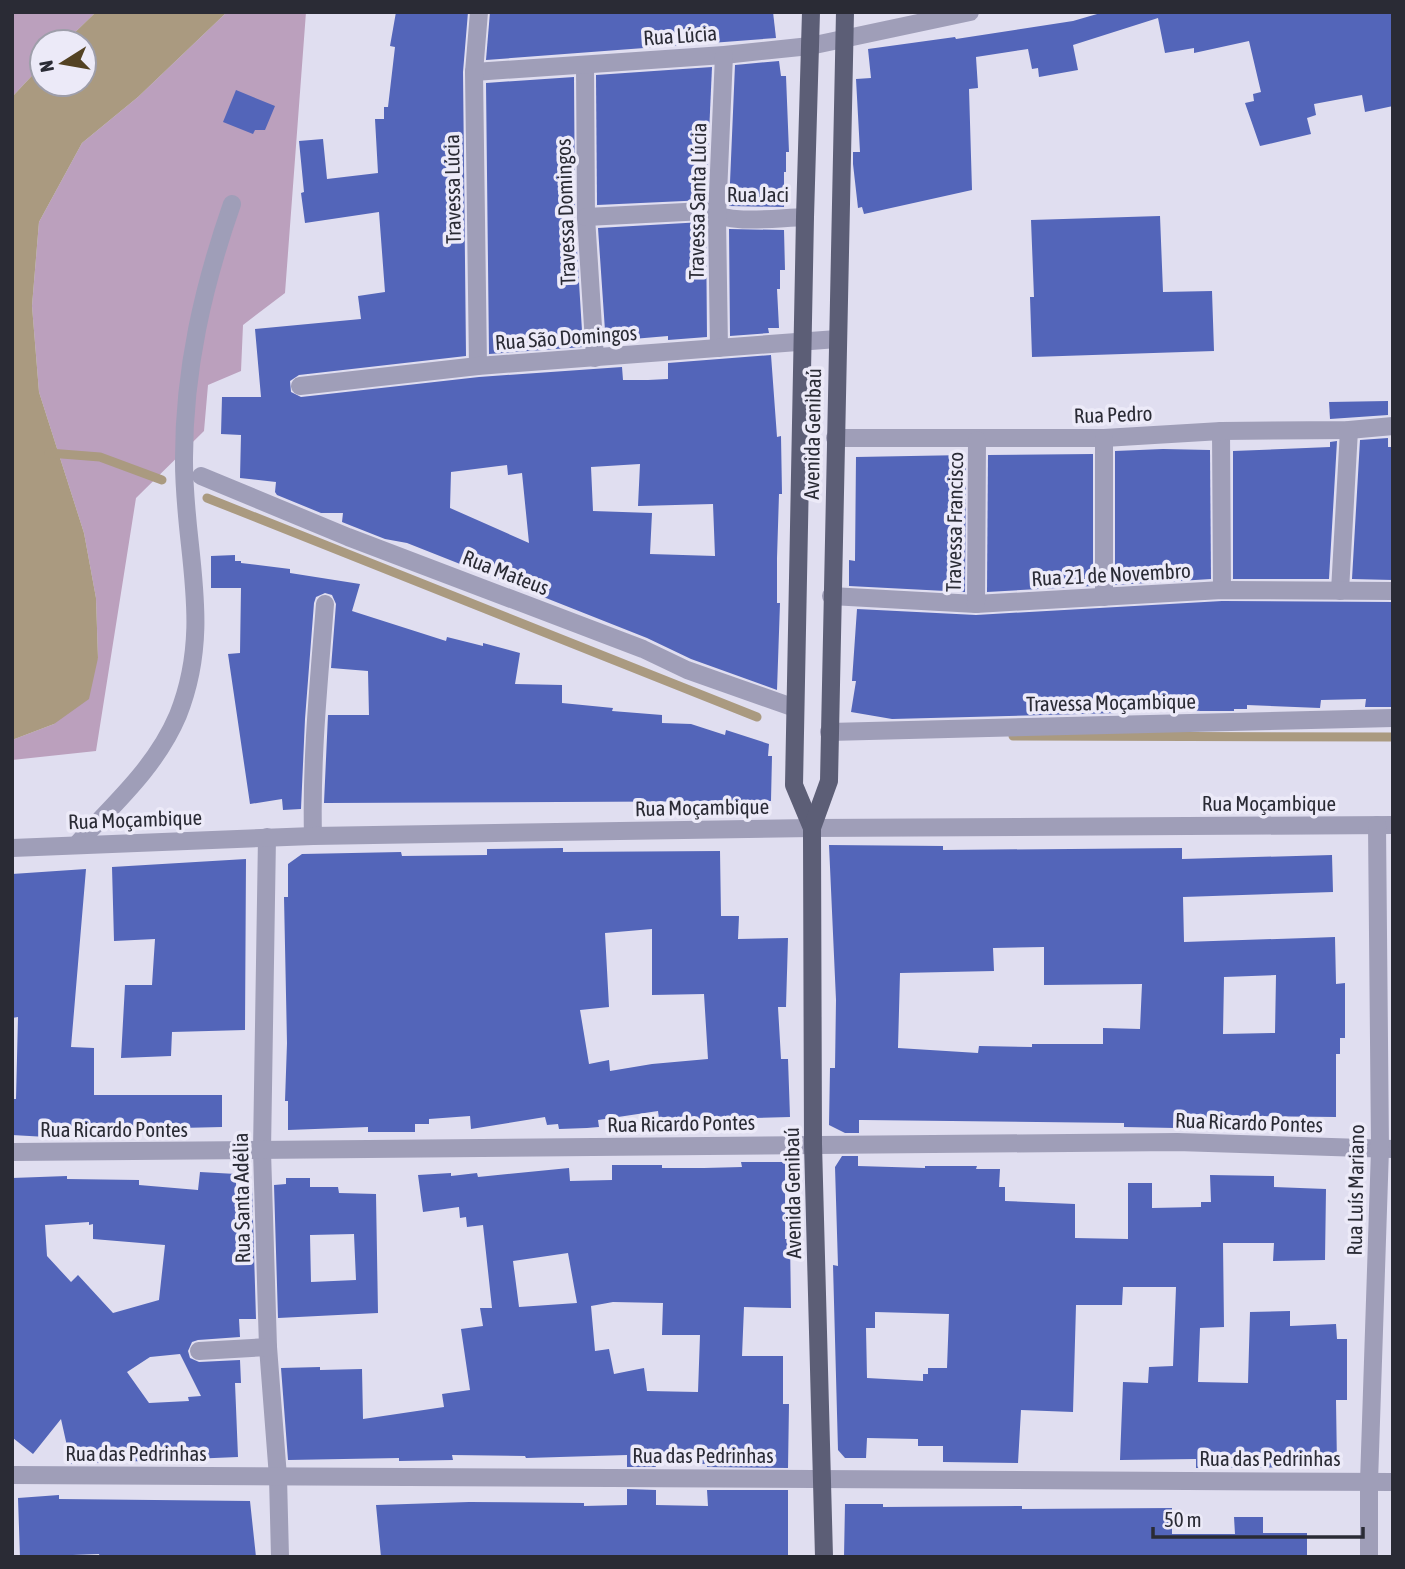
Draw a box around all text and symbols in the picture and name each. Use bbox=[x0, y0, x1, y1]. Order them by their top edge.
street label: Rua Lúcia bbox=[642, 20, 718, 50]
north arrow bbox=[28, 28, 98, 98]
text: N bbox=[34, 59, 58, 74]
street label: Travessa Santa Lúcia bbox=[684, 122, 710, 280]
street label: Travessa Lúcia bbox=[439, 134, 465, 244]
street label: Travessa Domingos bbox=[550, 138, 580, 286]
street label: Rua Jaci bbox=[727, 182, 789, 206]
street label: Rua São Domingos bbox=[494, 320, 638, 354]
street label: Avenida Genibaú bbox=[799, 368, 825, 500]
street label: Rua Pedro bbox=[1073, 401, 1153, 427]
street label: Travessa Francisco bbox=[941, 452, 967, 592]
street label: Rua Mateus bbox=[460, 545, 552, 599]
street label: Rua 21 de Novembro bbox=[1031, 558, 1191, 590]
street label: Travessa Moçambique bbox=[1026, 689, 1196, 715]
street label: Rua Moçambique bbox=[1202, 791, 1336, 815]
street label: Rua Moçambique bbox=[635, 794, 769, 820]
street label: Rua Moçambique bbox=[67, 805, 203, 833]
street label: Rua Ricardo Pontes bbox=[1175, 1107, 1323, 1137]
street label: Rua Ricardo Pontes bbox=[607, 1110, 755, 1136]
street label: Rua Ricardo Pontes bbox=[40, 1117, 188, 1141]
street label: Rua Luís Mariano bbox=[1342, 1124, 1368, 1256]
street label: Avenida Genibaú bbox=[779, 1127, 805, 1259]
street label: Rua Santa Adélia bbox=[228, 1132, 254, 1264]
street label: Rua das Pedrinhas bbox=[65, 1441, 207, 1465]
street label: Rua das Pedrinhas bbox=[632, 1443, 774, 1467]
street label: Rua das Pedrinhas bbox=[1199, 1446, 1341, 1470]
scale bar bbox=[1153, 1496, 1363, 1540]
text: 50 m bbox=[1164, 1507, 1202, 1531]

